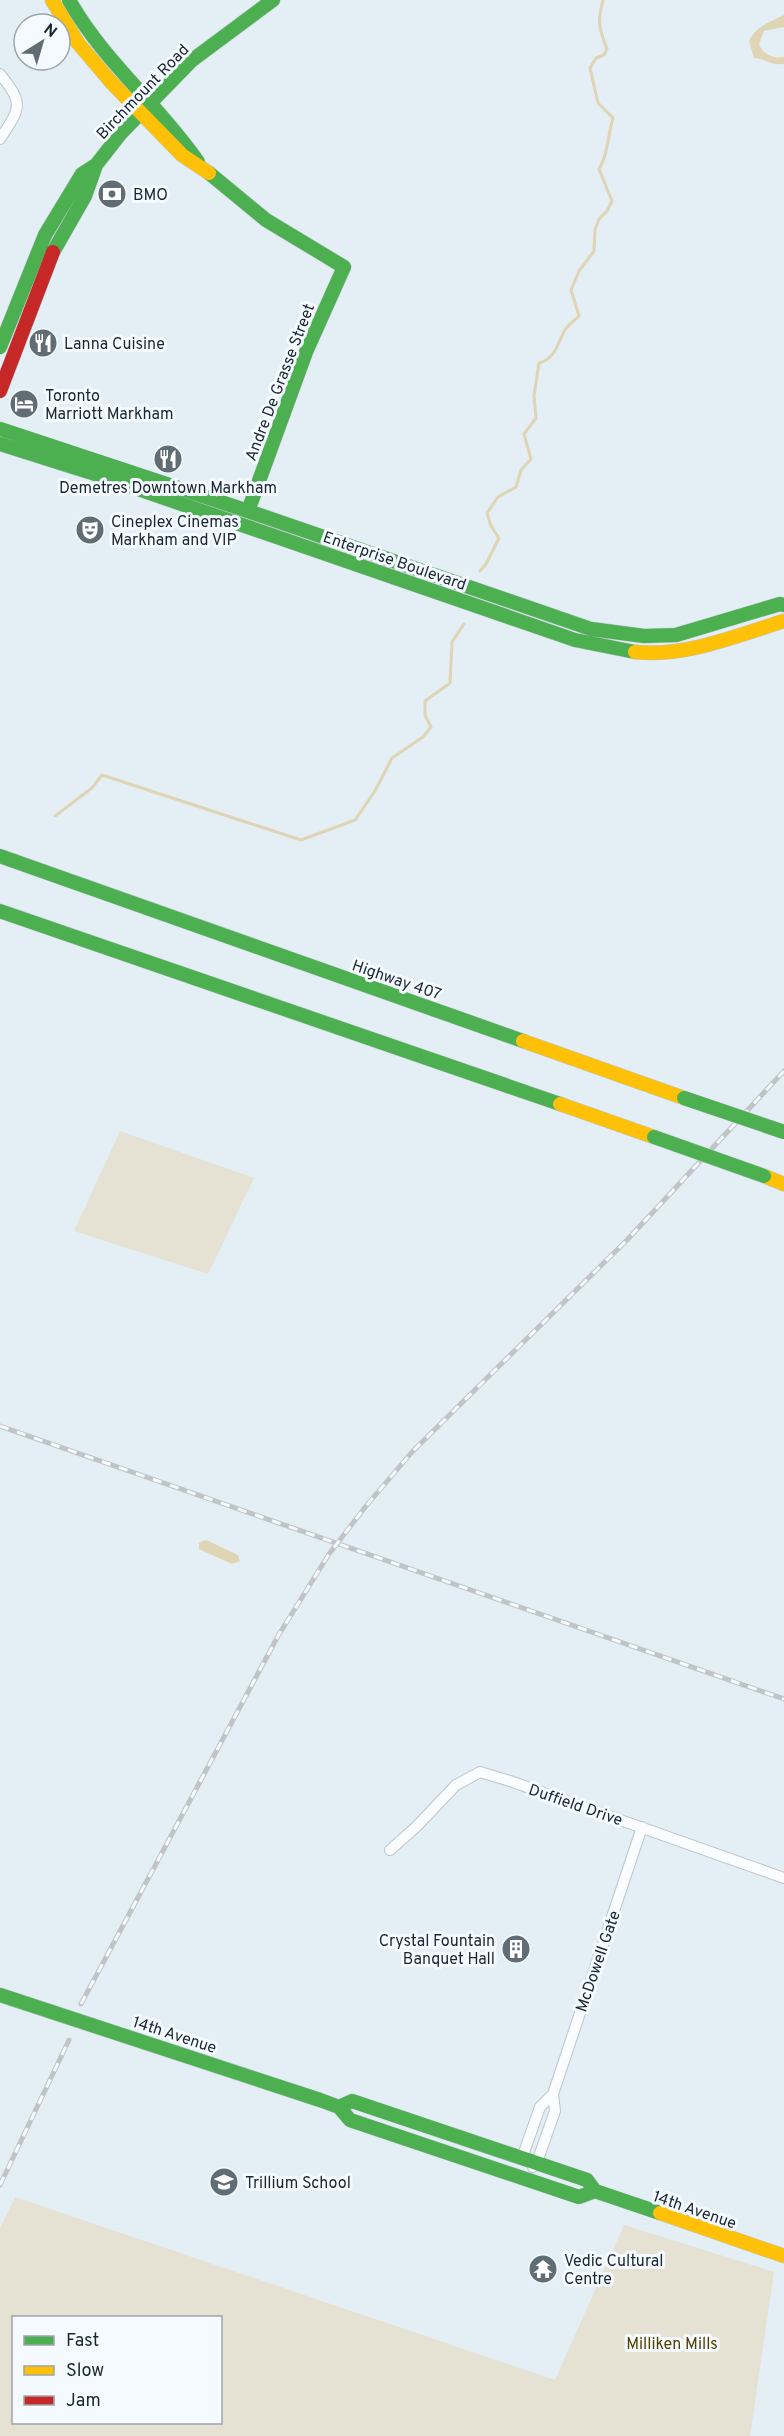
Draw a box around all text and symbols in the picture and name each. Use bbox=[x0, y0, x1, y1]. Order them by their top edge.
north arrow bbox=[12, 12, 72, 72]
text: N bbox=[39, 20, 60, 43]
street label: Birchmount Road bbox=[93, 40, 194, 144]
bank icon: BMO bbox=[96, 178, 128, 210]
place label: BMO bbox=[133, 186, 168, 206]
street label: Andre De Grasse Street bbox=[242, 301, 320, 464]
restaurant icon: Lanna Cuisine bbox=[27, 327, 59, 359]
place label: Lanna Cuisine bbox=[64, 335, 165, 355]
place label: Toronto Marriott Markham bbox=[45, 387, 174, 425]
hotel icon: Toronto Marriott Markham bbox=[8, 388, 40, 420]
restaurant icon: Demetres Downtown Markham bbox=[152, 443, 184, 475]
place label: Demetres Downtown Markham bbox=[59, 479, 277, 499]
place label: Cineplex Cinemas Markham and VIP bbox=[111, 513, 239, 551]
theatre icon: Cineplex Cinemas Markham and VIP bbox=[74, 514, 106, 546]
street label: Enterprise Boulevard bbox=[320, 528, 469, 596]
street label: Highway 407 bbox=[349, 956, 444, 1006]
street label: Duffield Drive bbox=[526, 1780, 625, 1831]
street label: McDowell Gate bbox=[572, 1908, 626, 2015]
place label: Crystal Fountain Banquet Hall bbox=[379, 1932, 495, 1970]
building icon: Crystal Fountain Banquet Hall bbox=[500, 1933, 532, 1965]
street label: 14th Avenue bbox=[130, 2013, 219, 2059]
school or university icon: Trillium School bbox=[208, 2166, 240, 2198]
place label: Trillium School bbox=[245, 2174, 351, 2194]
street label: 14th Avenue bbox=[650, 2187, 739, 2234]
place label: Vedic Cultural Centre bbox=[564, 2252, 663, 2290]
temple icon: Vedic Cultural Centre bbox=[527, 2253, 559, 2285]
legend bbox=[12, 2316, 222, 2424]
text: Fast bbox=[66, 2330, 99, 2353]
park label: Milliken Mills bbox=[626, 2335, 718, 2355]
text: Slow bbox=[66, 2360, 104, 2383]
text: Jam bbox=[66, 2390, 101, 2413]

